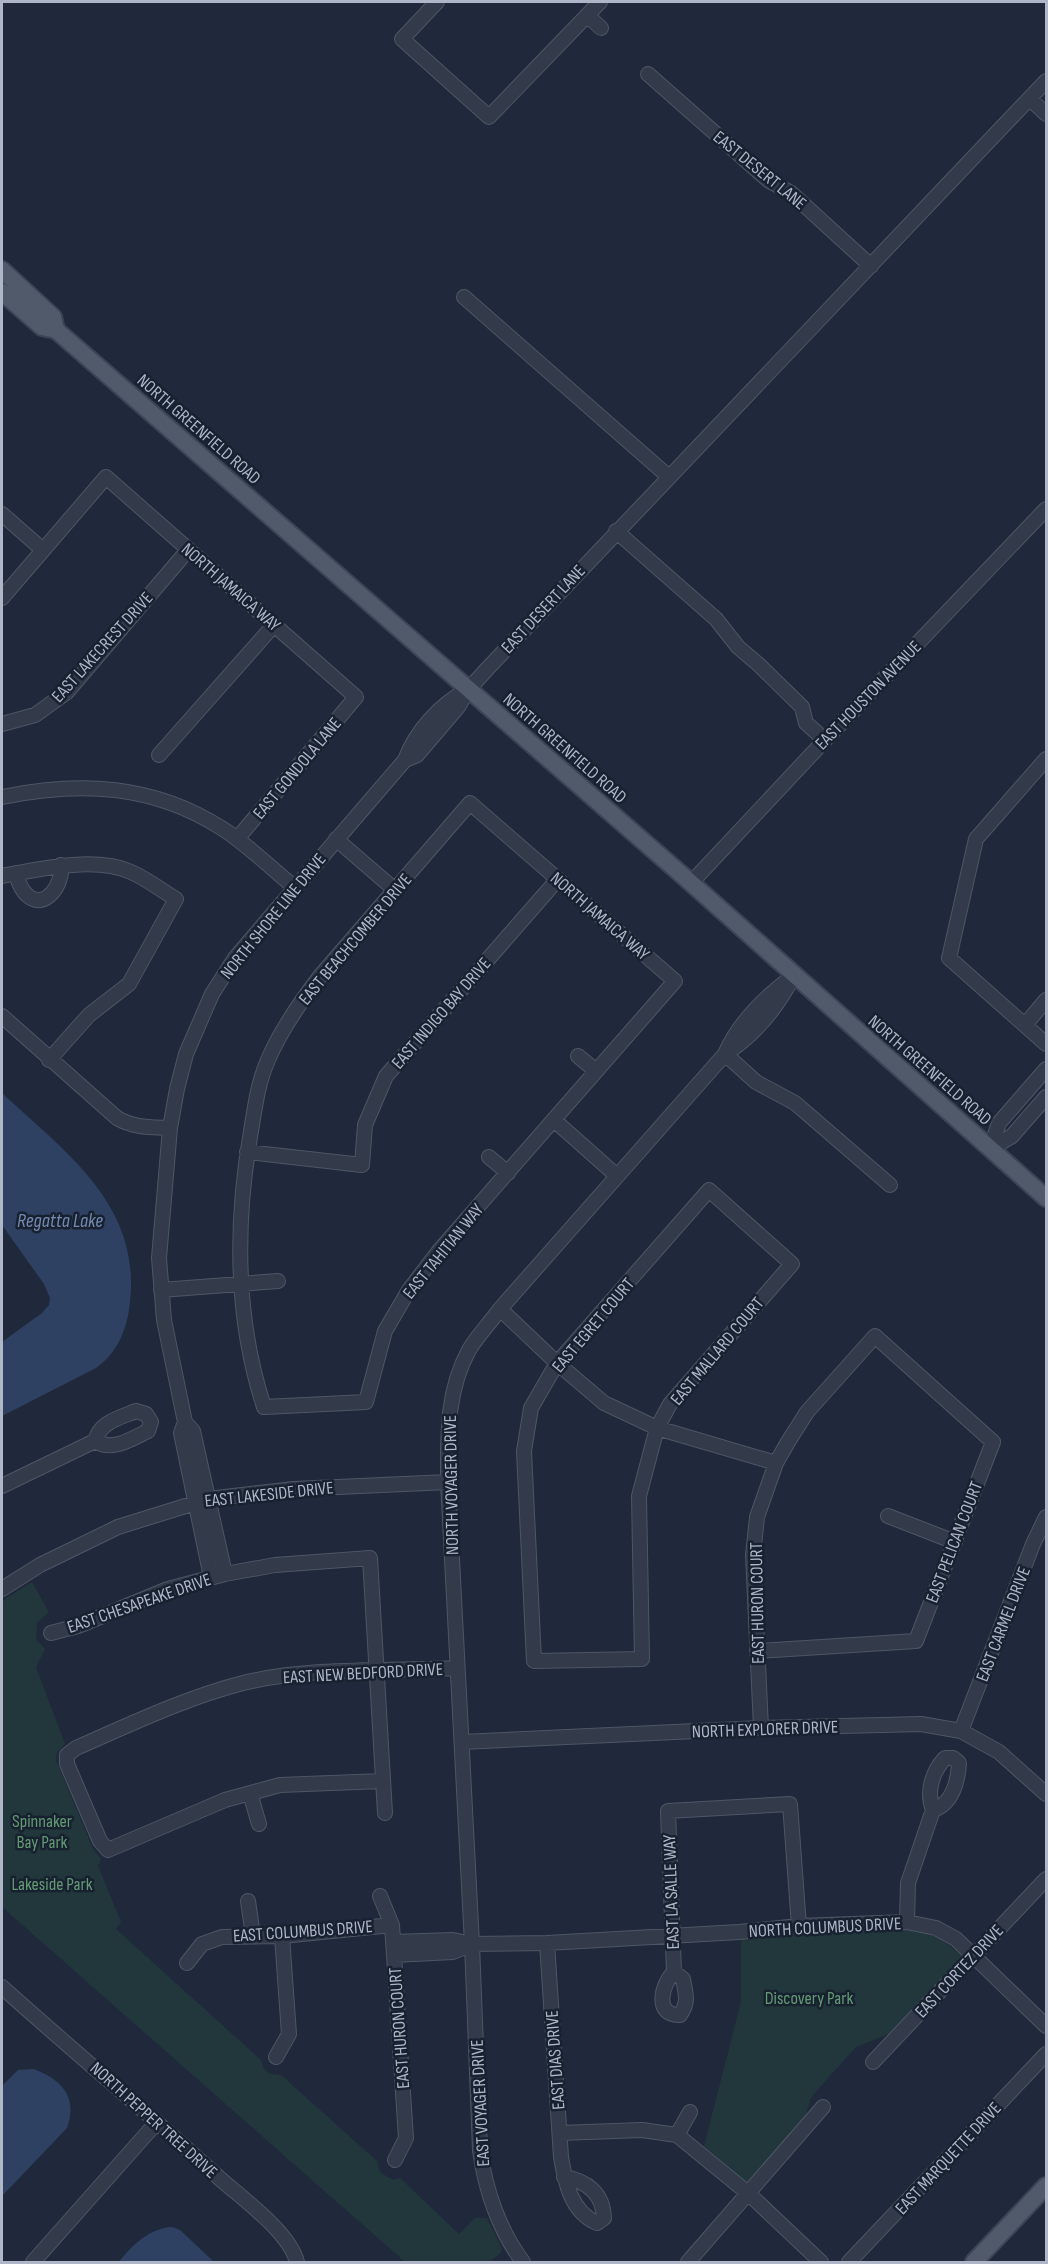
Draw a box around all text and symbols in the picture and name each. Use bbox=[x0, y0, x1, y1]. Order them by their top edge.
street label: EAST DESERT LANE bbox=[709, 127, 810, 214]
street label: NORTH GREENFIELD ROAD bbox=[133, 370, 265, 489]
street label: NORTH JAMAICA WAY bbox=[177, 539, 285, 636]
street label: EAST DESERT LANE bbox=[497, 561, 590, 658]
street label: EAST LAKECREST DRIVE bbox=[47, 588, 157, 707]
street label: EAST HOUSTON AVENUE bbox=[811, 636, 926, 754]
street label: NORTH GREENFIELD ROAD bbox=[499, 689, 631, 808]
street label: EAST GONDOLA LANE bbox=[249, 713, 346, 823]
street label: NORTH SHORE LINE DRIVE bbox=[216, 849, 331, 983]
street label: NORTH JAMAICA WAY bbox=[546, 868, 654, 965]
street label: EAST BEACHCOMBER DRIVE bbox=[294, 870, 416, 1009]
street label: EAST INDIGO BAY DRIVE bbox=[387, 953, 495, 1073]
street label: NORTH GREENFIELD ROAD bbox=[864, 1011, 996, 1130]
street label: EAST TAHITIAN WAY bbox=[399, 1199, 488, 1303]
water label: Regatta Lake bbox=[17, 1209, 103, 1233]
street label: EAST EGRET COURT bbox=[548, 1274, 639, 1377]
street label: EAST MALLARD COURT bbox=[666, 1293, 769, 1409]
street label: NORTH VOYAGER DRIVE bbox=[440, 1415, 463, 1555]
street label: EAST LAKESIDE DRIVE bbox=[204, 1477, 335, 1512]
street label: EAST PELICAN COURT bbox=[922, 1479, 987, 1606]
street label: EAST HURON COURT bbox=[746, 1542, 769, 1664]
street label: EAST CARMEL DRIVE bbox=[972, 1564, 1035, 1685]
street label: EAST CHESAPEAKE DRIVE bbox=[65, 1569, 214, 1638]
street label: EAST NEW BEDFORD DRIVE bbox=[282, 1659, 444, 1688]
street label: NORTH EXPLORER DRIVE bbox=[691, 1716, 839, 1743]
park label: Spinnaker Bay Park bbox=[12, 1811, 72, 1853]
street label: EAST LA SALLE WAY bbox=[659, 1834, 684, 1950]
park label: Lakeside Park bbox=[11, 1874, 93, 1895]
street label: NORTH COLUMBUS DRIVE bbox=[748, 1913, 902, 1942]
street label: EAST COLUMBUS DRIVE bbox=[232, 1916, 374, 1947]
street label: EAST CORTEZ DRIVE bbox=[911, 1920, 1008, 2022]
street label: EAST HURON COURT bbox=[385, 1967, 414, 2089]
park label: Discovery Park bbox=[765, 1988, 853, 2009]
street label: EAST DIAS DRIVE bbox=[542, 2009, 569, 2110]
street label: EAST VOYAGER DRIVE bbox=[467, 2039, 494, 2167]
street label: NORTH PEPPER TREE DRIVE bbox=[86, 2058, 222, 2183]
street label: EAST MARQUETTE DRIVE bbox=[891, 2098, 1006, 2219]

